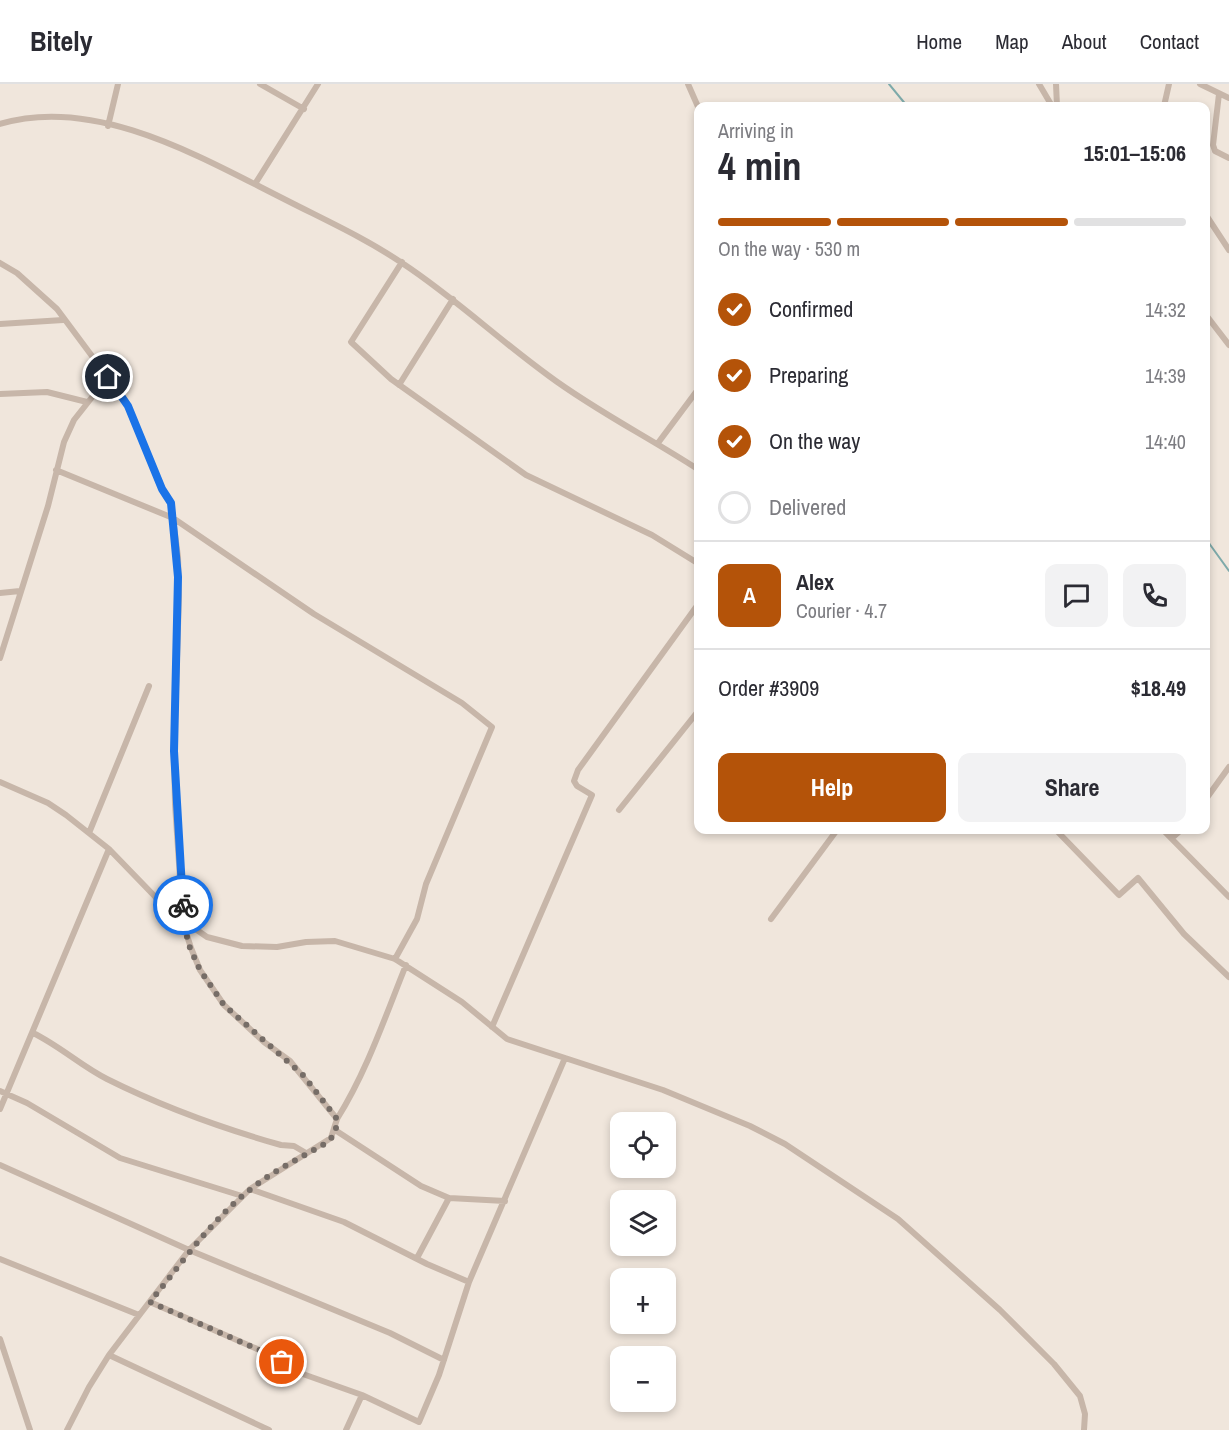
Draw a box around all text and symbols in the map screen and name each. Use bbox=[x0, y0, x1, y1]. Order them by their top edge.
text: Bitely bbox=[30, 22, 93, 60]
text: Home bbox=[916, 27, 962, 56]
text: Map bbox=[995, 27, 1029, 56]
text: About bbox=[1062, 27, 1107, 56]
text: Contact bbox=[1140, 27, 1199, 56]
text: Arriving in bbox=[718, 117, 794, 144]
text: 15:01–15:06 bbox=[1084, 138, 1186, 168]
text: 4 min bbox=[718, 140, 802, 192]
text: On the way · 530 m bbox=[718, 235, 860, 262]
icon: check bbox=[718, 293, 751, 326]
text: Confirmed bbox=[769, 294, 853, 324]
text: 14:32 bbox=[1145, 296, 1186, 323]
pin bbox=[82, 351, 133, 402]
icon: check bbox=[718, 359, 751, 392]
icon: home bbox=[91, 360, 124, 393]
text: Preparing bbox=[769, 360, 848, 390]
text: 14:39 bbox=[1145, 362, 1186, 389]
icon: check bbox=[718, 425, 751, 458]
text: On the way bbox=[769, 426, 860, 456]
text: 14:40 bbox=[1145, 428, 1186, 455]
text: Delivered bbox=[769, 492, 846, 522]
button: chat bbox=[1045, 564, 1108, 627]
button: phone bbox=[1123, 564, 1186, 627]
text: Alex bbox=[796, 567, 834, 597]
text: A bbox=[743, 580, 756, 610]
text: Courier · 4.7 bbox=[796, 597, 887, 624]
text: Order #3909 bbox=[718, 673, 819, 703]
text: $18.49 bbox=[1131, 673, 1186, 703]
button: Help bbox=[718, 753, 946, 822]
button: Share bbox=[958, 753, 1186, 822]
courier bbox=[153, 875, 213, 935]
icon: bike bbox=[167, 889, 200, 922]
map controls bbox=[610, 1112, 676, 1412]
button: locate bbox=[610, 1112, 676, 1178]
button: layers bbox=[610, 1190, 676, 1256]
button: + bbox=[610, 1268, 676, 1334]
pin bbox=[256, 1336, 307, 1387]
icon: bag bbox=[265, 1345, 298, 1378]
button: − bbox=[610, 1346, 676, 1412]

